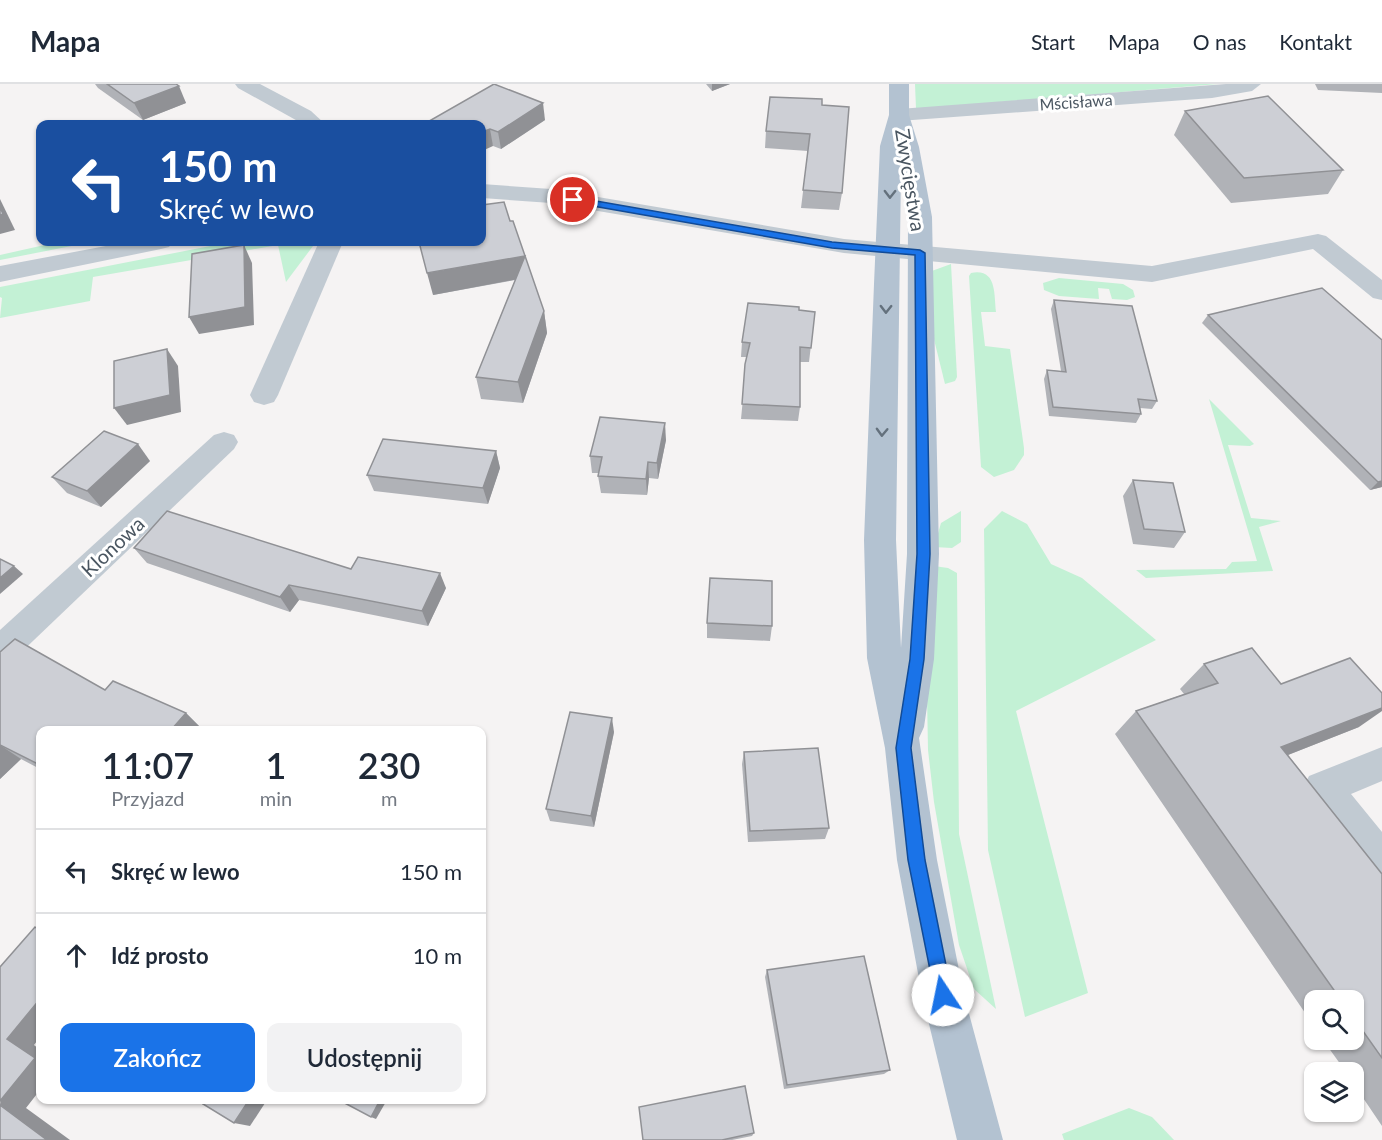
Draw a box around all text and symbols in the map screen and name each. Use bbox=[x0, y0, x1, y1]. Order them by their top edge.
text: Mapa bbox=[30, 24, 100, 58]
text: Start bbox=[1031, 29, 1075, 54]
text: Mapa bbox=[1108, 29, 1160, 54]
text: O nas bbox=[1193, 29, 1246, 54]
text: Kontakt bbox=[1279, 29, 1352, 54]
street label: Mścisława bbox=[1039, 89, 1113, 114]
street label: Zwycięstwa bbox=[891, 127, 931, 233]
text: 150 m bbox=[159, 141, 277, 191]
icon: left bbox=[60, 144, 138, 222]
pin bbox=[547, 174, 598, 225]
icon: arrive bbox=[556, 183, 589, 216]
one-way arrow bbox=[883, 189, 896, 198]
text: Skręć w lewo bbox=[159, 192, 314, 225]
one-way arrow bbox=[879, 305, 892, 314]
one-way arrow bbox=[876, 427, 889, 436]
street label: Klonowa bbox=[76, 511, 149, 581]
text: 11:07 bbox=[102, 743, 194, 787]
text: 1 bbox=[266, 743, 286, 787]
text: 230 bbox=[358, 743, 420, 787]
text: Przyjazd bbox=[111, 786, 185, 810]
text: min bbox=[260, 786, 292, 810]
text: m bbox=[381, 786, 397, 810]
icon: left bbox=[60, 855, 93, 888]
text: Skręć w lewo bbox=[111, 858, 240, 885]
text: 150 m bbox=[400, 858, 462, 885]
icon: ahead bbox=[60, 939, 93, 972]
text: Idź prosto bbox=[111, 942, 209, 969]
text: 10 m bbox=[413, 942, 462, 969]
position arrow bbox=[911, 963, 975, 1027]
map controls bbox=[1304, 990, 1364, 1122]
button: search bbox=[1304, 990, 1364, 1050]
button: Zakończ bbox=[60, 1023, 255, 1092]
button: Udostępnij bbox=[267, 1023, 462, 1092]
button: layers bbox=[1304, 1062, 1364, 1122]

